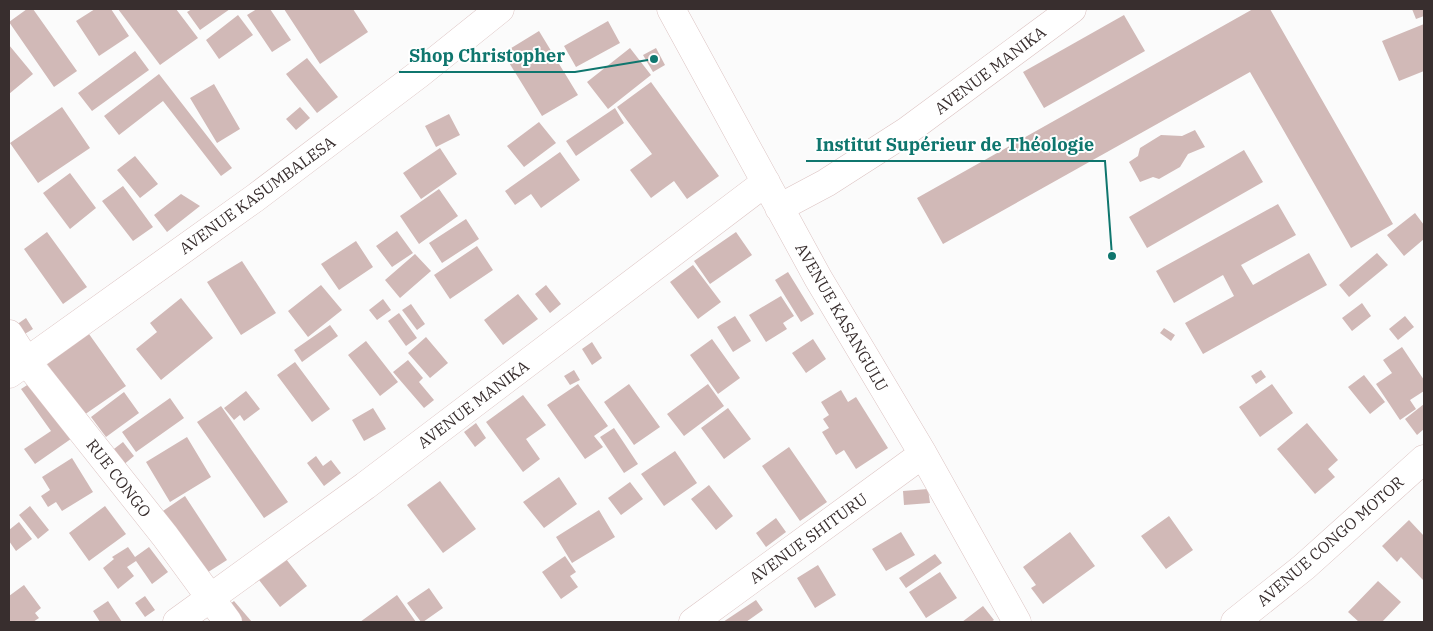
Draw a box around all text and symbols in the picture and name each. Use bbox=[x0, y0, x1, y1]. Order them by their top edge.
street label: AVENUE MANIKA bbox=[930, 22, 1050, 118]
callout: Shop Christopher bbox=[399, 39, 575, 72]
text: Shop Christopher bbox=[409, 44, 565, 67]
callout: Institut Supérieur de Théologie bbox=[806, 128, 1105, 161]
street label: AVENUE KASUMBALESA bbox=[175, 132, 339, 258]
text: Institut Supérieur de Théologie bbox=[816, 133, 1094, 156]
street label: AVENUE KASANGULU bbox=[791, 239, 893, 395]
street label: AVENUE MANIKA bbox=[413, 356, 533, 452]
street label: RUE CONGO bbox=[82, 435, 156, 521]
street label: AVENUE CONGO MOTOR bbox=[1252, 472, 1408, 610]
street label: AVENUE SHITURU bbox=[745, 488, 871, 588]

